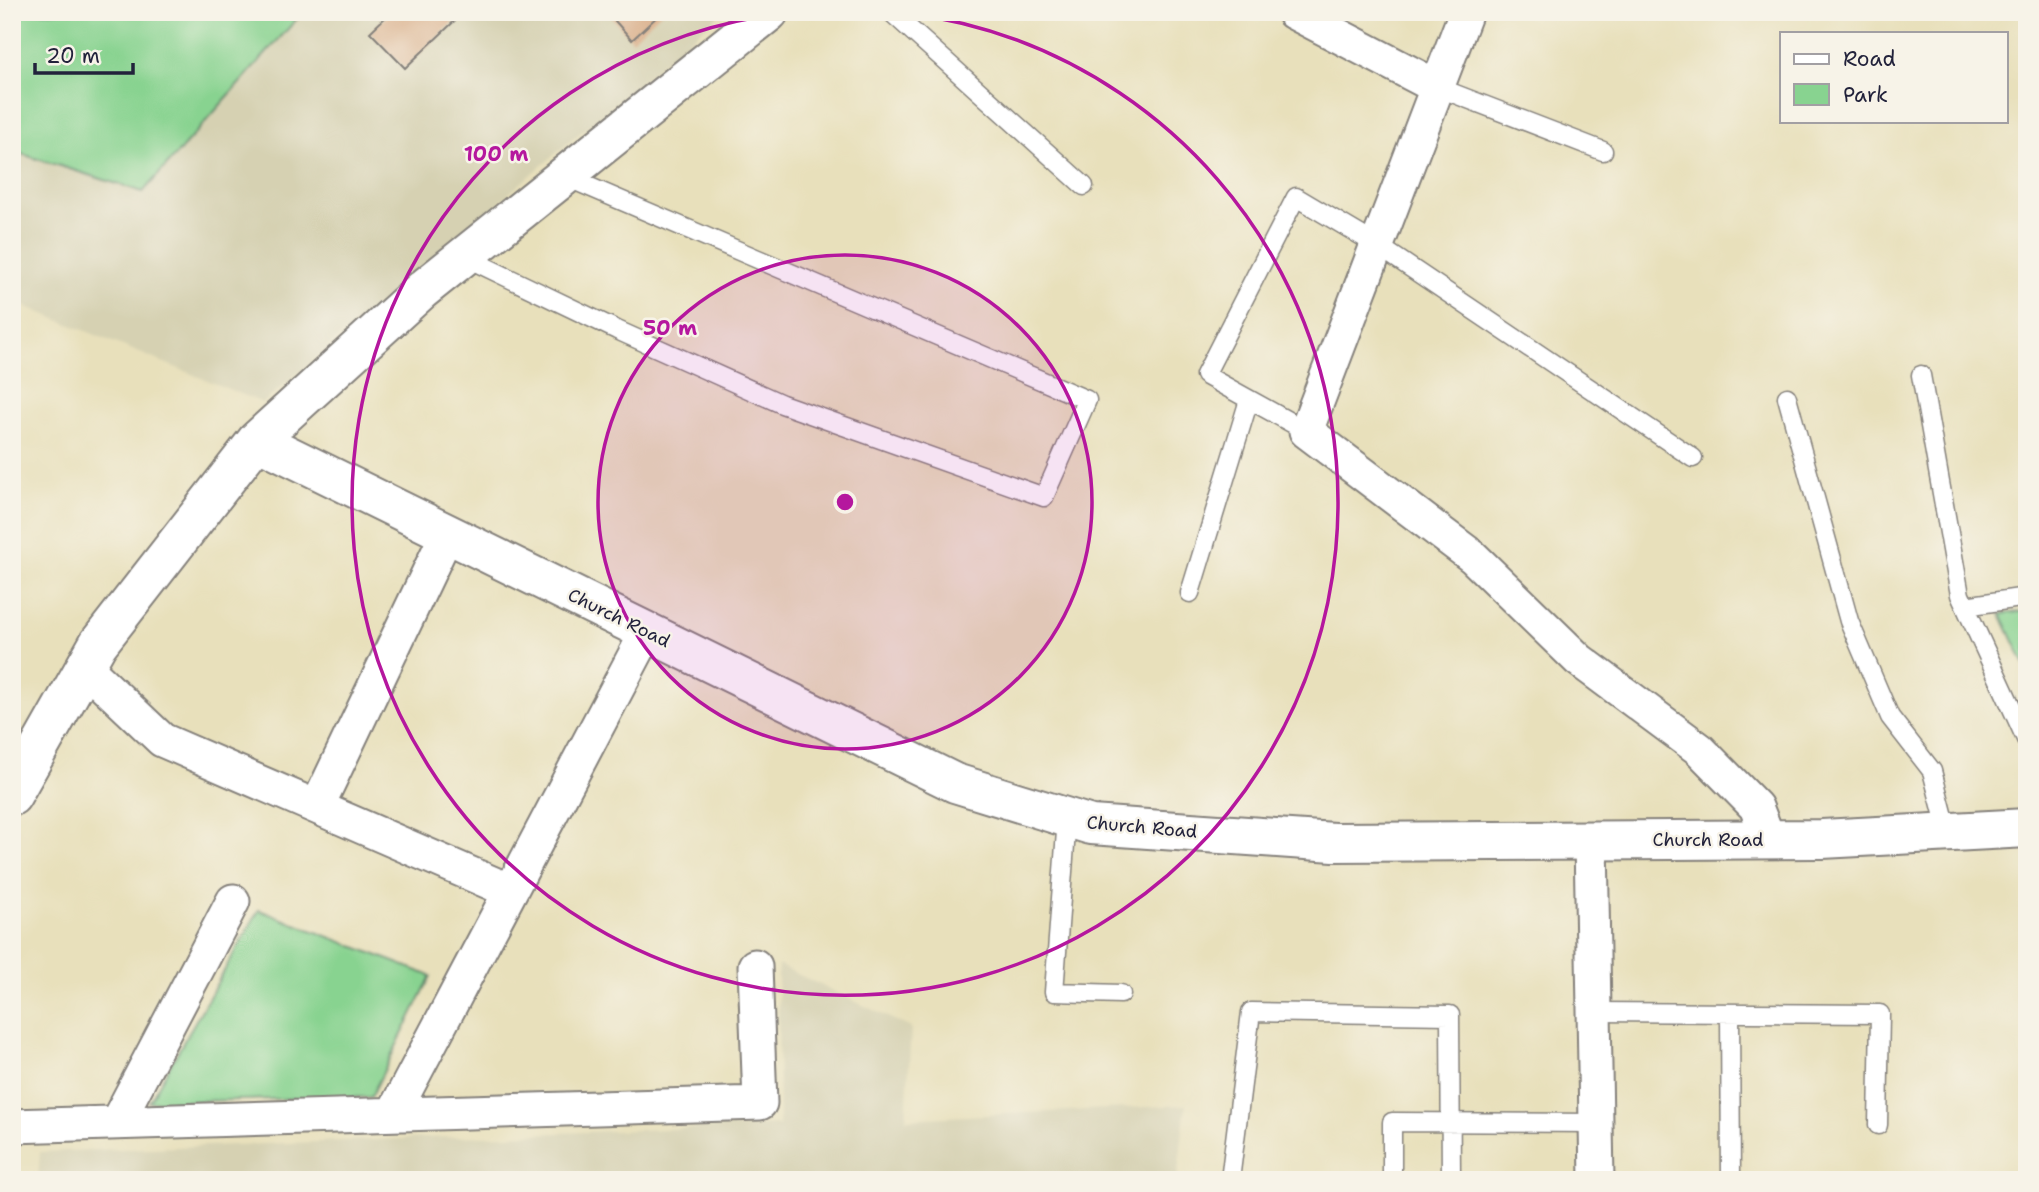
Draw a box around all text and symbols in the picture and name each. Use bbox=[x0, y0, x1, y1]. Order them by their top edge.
scale bar bbox=[35, 32, 133, 76]
legend bbox=[1780, 32, 2008, 122]
text: 20 m bbox=[46, 42, 100, 70]
text: Road bbox=[1843, 45, 1896, 73]
text: Park bbox=[1843, 81, 1888, 109]
text: 100 m bbox=[464, 140, 528, 168]
text: 50 m bbox=[643, 314, 697, 342]
centre of rings bbox=[833, 490, 857, 514]
street label: Church Road bbox=[564, 583, 674, 653]
street label: Church Road bbox=[1086, 810, 1198, 844]
street label: Church Road bbox=[1653, 828, 1763, 852]

